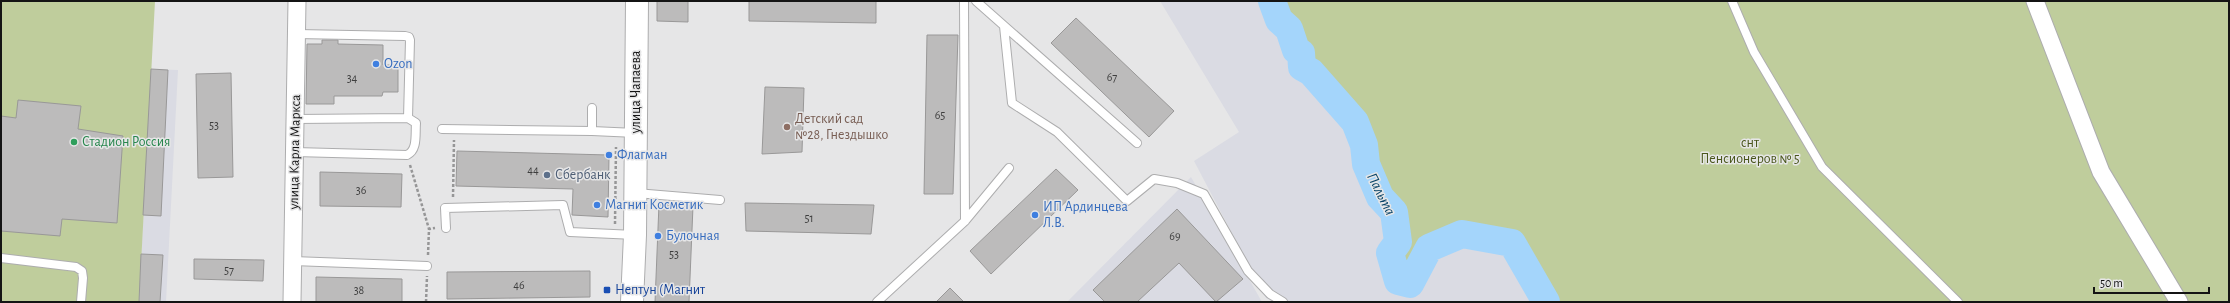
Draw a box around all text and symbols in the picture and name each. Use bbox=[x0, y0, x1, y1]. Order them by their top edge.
street label: улица Чапаева bbox=[629, 50, 643, 134]
place label: Ozon bbox=[384, 57, 412, 71]
marker: Ozon bbox=[371, 59, 381, 69]
house number: 67 bbox=[1107, 71, 1117, 83]
house number: 34 bbox=[347, 72, 358, 84]
street label: улица Карла Маркса bbox=[287, 94, 303, 211]
house number: 65 bbox=[935, 109, 945, 121]
place label: Детский сад №28, Гнездышко bbox=[795, 112, 888, 142]
house number: 53 bbox=[209, 119, 219, 131]
marker: Детский сад №28, Гнездышко bbox=[782, 122, 792, 132]
place label: Стадион Россия bbox=[82, 135, 170, 149]
park label: снт Пенсионеров № 5 bbox=[1700, 136, 1800, 166]
marker: Стадион Россия bbox=[69, 137, 79, 147]
place label: Флагман bbox=[617, 148, 667, 162]
marker: Флагман bbox=[604, 150, 614, 160]
house number: 44 bbox=[527, 164, 539, 176]
place label: Сбербанк bbox=[555, 168, 611, 182]
marker: Сбербанк bbox=[542, 170, 552, 180]
water label: Пальта bbox=[1364, 170, 1398, 218]
house number: 36 bbox=[356, 184, 367, 196]
place label: Магнит Косметик bbox=[605, 198, 704, 212]
marker: Магнит Косметик bbox=[592, 200, 602, 210]
place label: ИП Ардинцева Л.В. bbox=[1043, 200, 1128, 230]
marker: ИП Ардинцева Л.В. bbox=[1030, 210, 1040, 220]
house number: 51 bbox=[804, 212, 814, 224]
place label: Булочная bbox=[666, 229, 720, 243]
house number: 69 bbox=[1169, 230, 1181, 242]
marker: Булочная bbox=[653, 231, 663, 241]
house number: 53 bbox=[669, 248, 679, 260]
house number: 57 bbox=[224, 264, 234, 276]
scale bar bbox=[2094, 269, 2209, 295]
text: 50 m bbox=[2100, 277, 2123, 289]
house number: 46 bbox=[513, 279, 525, 291]
place label: Нептун (Магнит bbox=[615, 283, 706, 297]
house number: 38 bbox=[354, 284, 365, 296]
marker: Нептун (Магнит bbox=[602, 285, 612, 295]

